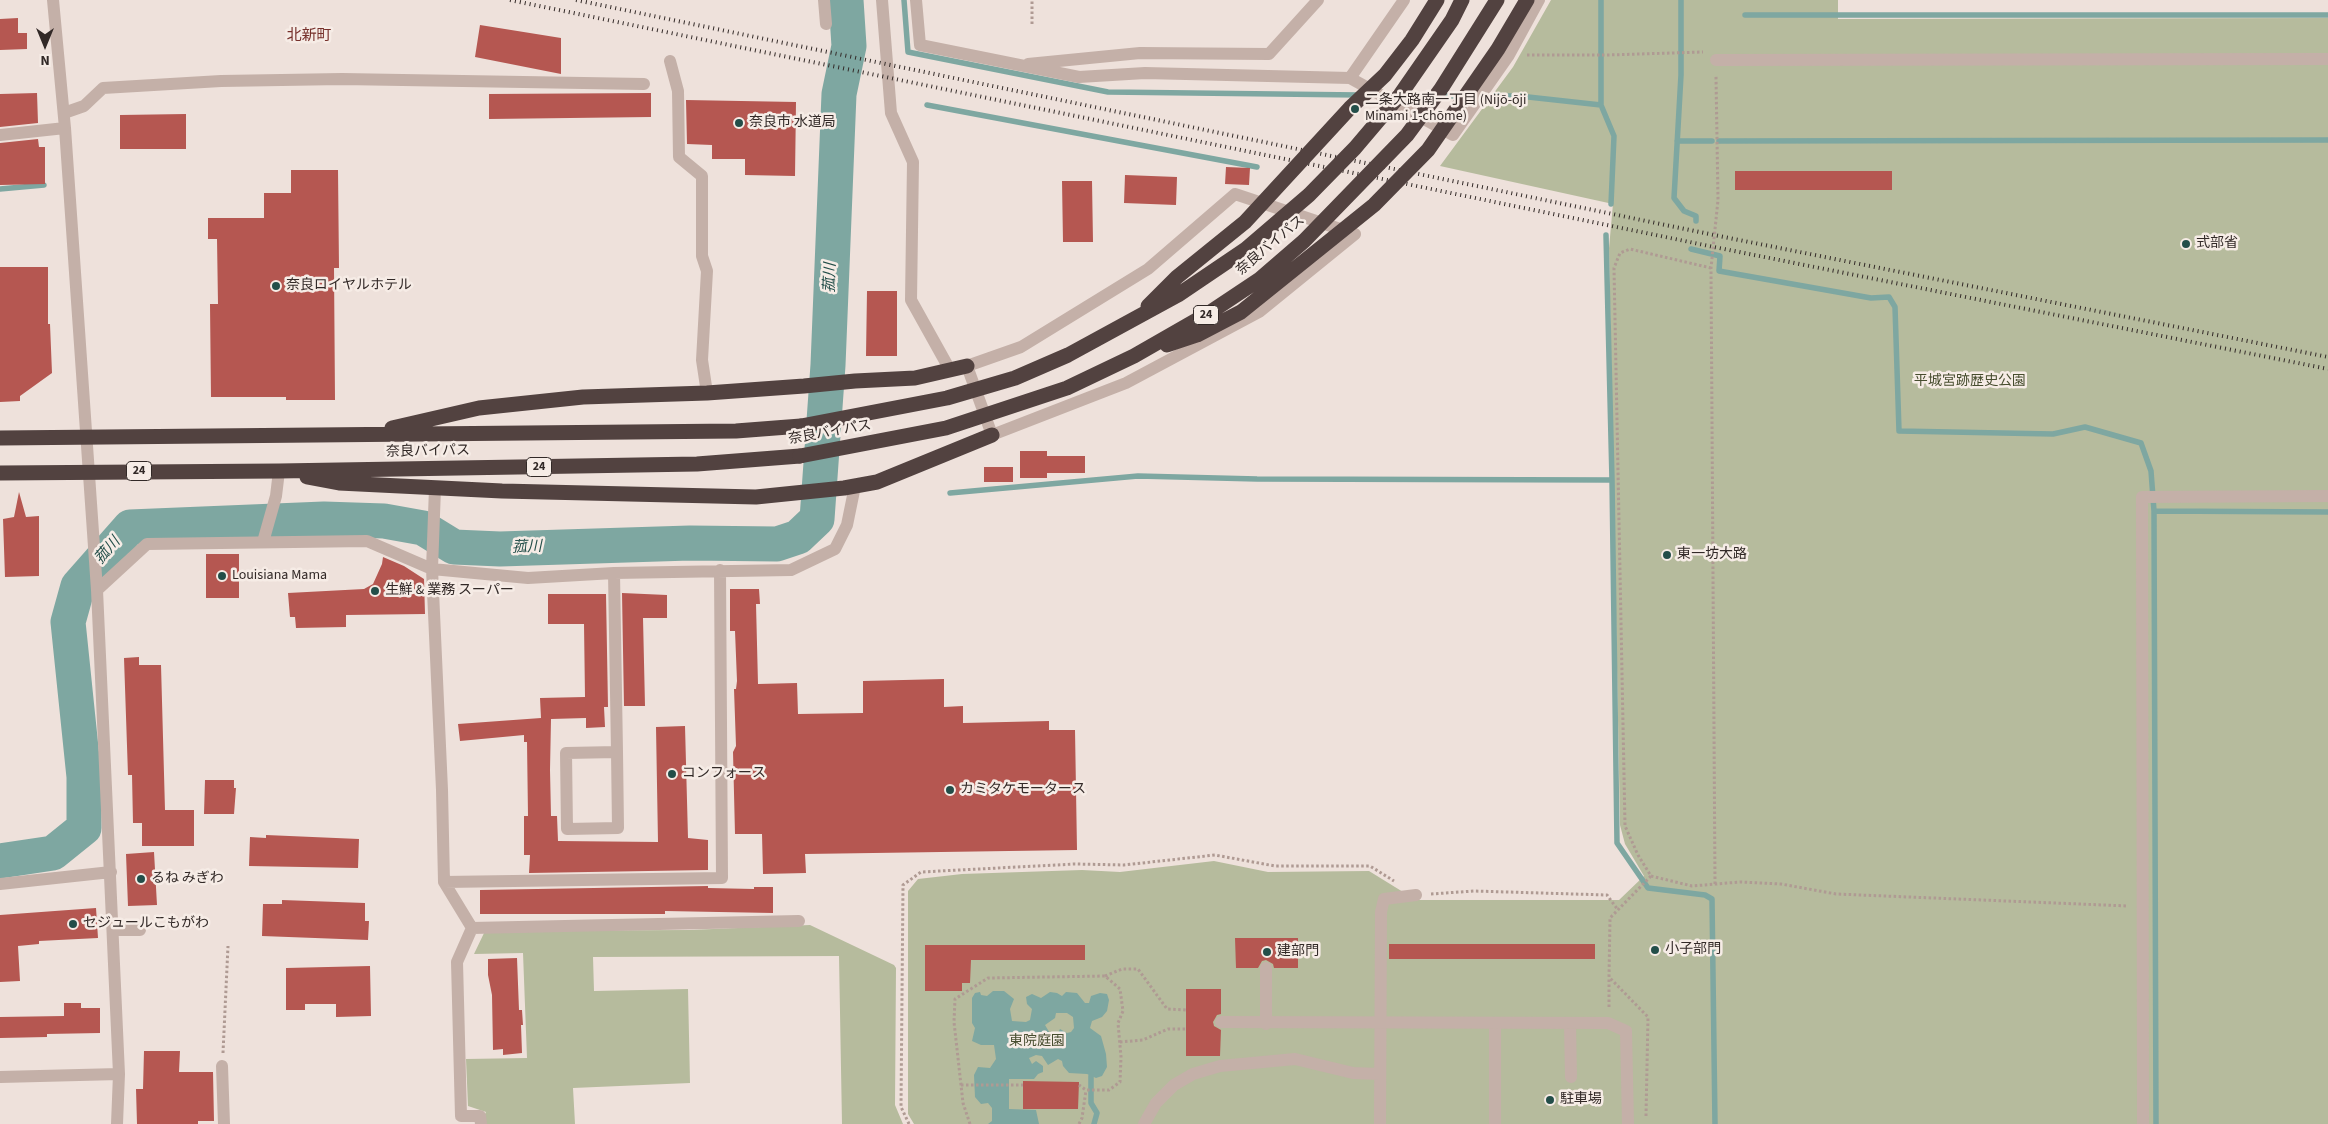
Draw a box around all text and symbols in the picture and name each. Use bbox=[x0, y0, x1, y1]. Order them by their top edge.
north arrow bbox=[20, 20, 70, 70]
district label: 北新町 bbox=[287, 28, 331, 46]
text: N bbox=[40, 50, 50, 70]
place label: 二条大路南一丁目 (Nijō-ōji Minami 1-chōme) bbox=[1365, 93, 1527, 125]
marker: 二条大路南一丁目 (Nijō-ōji Minami 1-chōme) bbox=[1349, 103, 1361, 115]
place label: 奈良市 水道局 bbox=[749, 115, 836, 131]
marker: 奈良市 水道局 bbox=[733, 117, 745, 129]
street label: 奈良バイパス bbox=[1233, 213, 1309, 279]
place label: 式部省 bbox=[2196, 236, 2238, 252]
marker: 式部省 bbox=[2180, 238, 2192, 250]
water label: 菰川 bbox=[821, 263, 841, 293]
place label: 奈良ロイヤルホテル bbox=[286, 278, 412, 294]
marker: 奈良ロイヤルホテル bbox=[270, 280, 282, 292]
road number: 24 bbox=[1194, 306, 1218, 324]
park label: 平城宮跡歴史公園 bbox=[1914, 374, 2026, 390]
street label: 奈良バイパス bbox=[787, 417, 873, 449]
street label: 奈良バイパス bbox=[386, 443, 470, 461]
road number: 24 bbox=[526, 458, 552, 477]
road number: 24 bbox=[126, 462, 152, 481]
water label: 菰川 bbox=[91, 534, 125, 568]
water label: 菰川 bbox=[512, 538, 542, 558]
place label: 東一坊大路 bbox=[1677, 547, 1747, 563]
marker: 東一坊大路 bbox=[1661, 549, 1673, 561]
place label: Louisiana Mama bbox=[232, 568, 327, 584]
marker: Louisiana Mama bbox=[216, 570, 228, 582]
place label: 生鮮 & 業務 スーパー bbox=[385, 583, 514, 599]
marker: 生鮮 & 業務 スーパー bbox=[369, 585, 381, 597]
place label: コンフォース bbox=[682, 766, 766, 782]
marker: コンフォース bbox=[666, 768, 678, 780]
place label: カミタケモータース bbox=[960, 782, 1086, 798]
marker: カミタケモータース bbox=[944, 784, 956, 796]
place label: るね みぎわ bbox=[151, 871, 224, 887]
marker: るね みぎわ bbox=[135, 873, 147, 885]
place label: セジュールこもがわ bbox=[83, 916, 209, 932]
marker: セジュールこもがわ bbox=[67, 918, 79, 930]
place label: 小子部門 bbox=[1665, 942, 1721, 958]
place label: 建部門 bbox=[1277, 944, 1319, 960]
marker: 小子部門 bbox=[1649, 944, 1661, 956]
marker: 建部門 bbox=[1261, 946, 1273, 958]
park label: 東院庭園 bbox=[1009, 1034, 1065, 1050]
place label: 駐車場 bbox=[1560, 1092, 1602, 1108]
marker: 駐車場 bbox=[1544, 1094, 1556, 1106]

